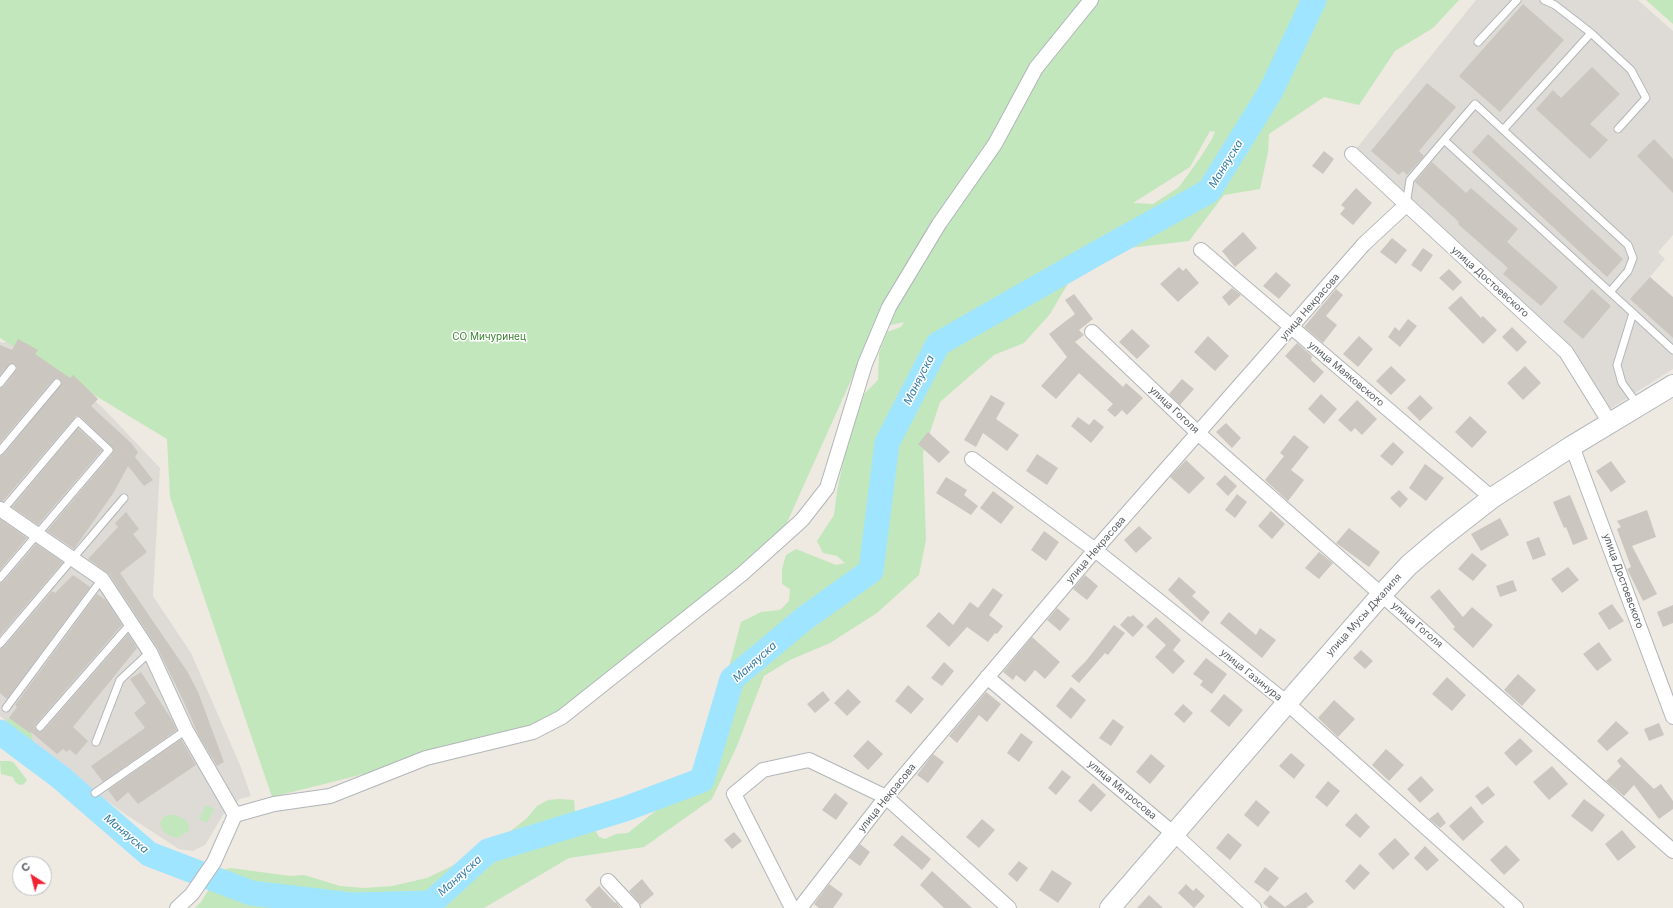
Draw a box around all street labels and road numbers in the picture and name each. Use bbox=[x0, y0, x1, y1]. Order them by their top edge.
street label: улица Достоевского bbox=[1449, 244, 1531, 320]
street label: улица Некрасова bbox=[1278, 271, 1342, 343]
street label: улица Маяковского bbox=[1306, 339, 1386, 409]
street label: улица Гоголя bbox=[1147, 384, 1201, 436]
street label: улица Некрасова bbox=[1064, 514, 1128, 586]
street label: улица Достоевского bbox=[1600, 532, 1646, 630]
street label: улица Мусы Джалиля bbox=[1324, 571, 1404, 659]
street label: улица Гоголя bbox=[1389, 600, 1445, 650]
street label: улица Газинура bbox=[1218, 646, 1284, 704]
street label: улица Матросова bbox=[1085, 758, 1159, 822]
street label: улица Некрасова bbox=[856, 761, 918, 835]

